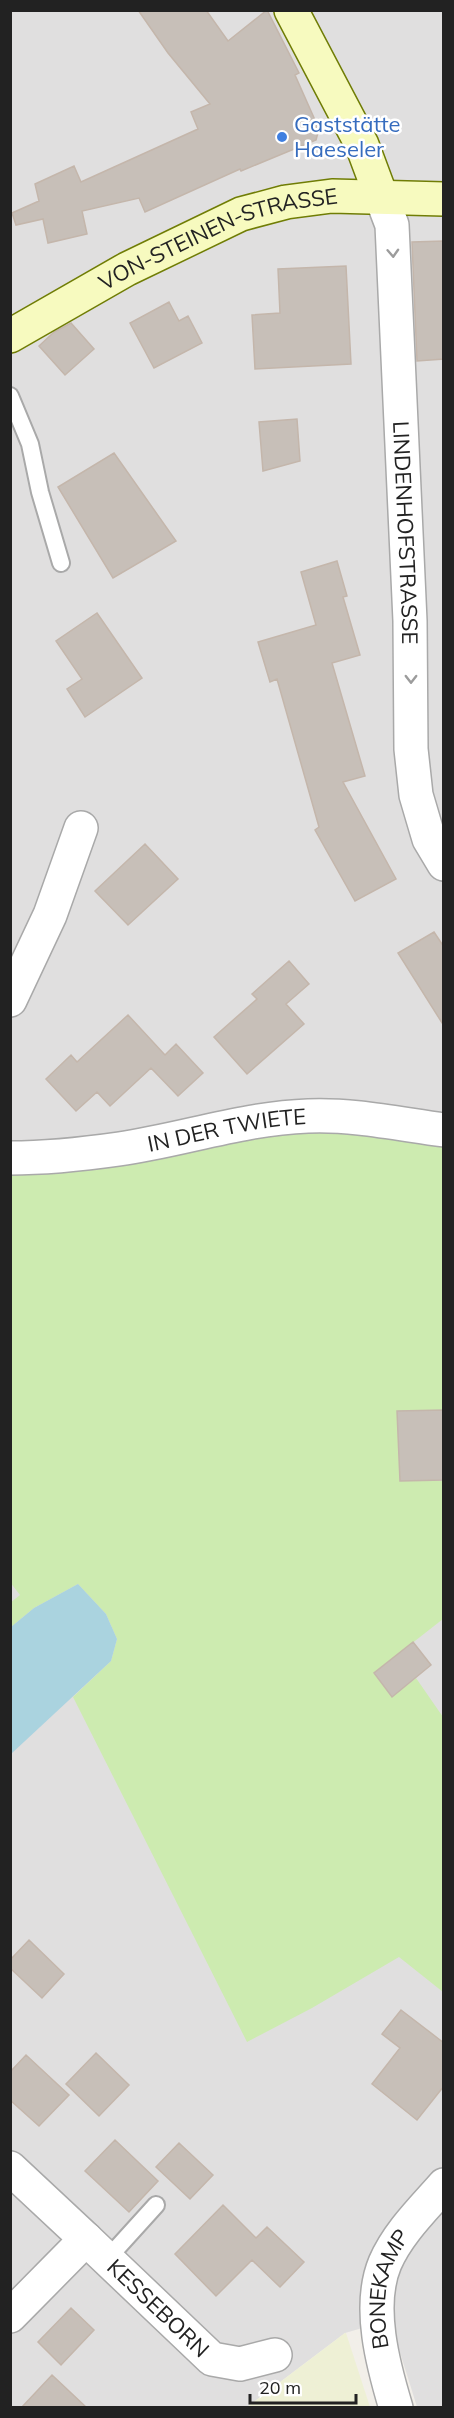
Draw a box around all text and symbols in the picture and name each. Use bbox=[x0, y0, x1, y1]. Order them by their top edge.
place label: Gaststätte Haeseler bbox=[294, 110, 400, 163]
marker: Gaststätte Haeseler bbox=[275, 130, 289, 144]
street label: VON-STEINEN-STRASSE bbox=[93, 181, 339, 296]
one-way arrow bbox=[387, 249, 400, 258]
street label: LINDENHOFSTRASSE bbox=[387, 420, 424, 645]
one-way arrow bbox=[405, 674, 417, 683]
street label: IN DER TWIETE bbox=[145, 1102, 307, 1158]
street label: BONEKAMP bbox=[363, 2223, 415, 2351]
street label: KESSEBORN bbox=[101, 2253, 215, 2363]
scale bar bbox=[250, 2367, 356, 2405]
text: 20 m bbox=[259, 2376, 301, 2399]

